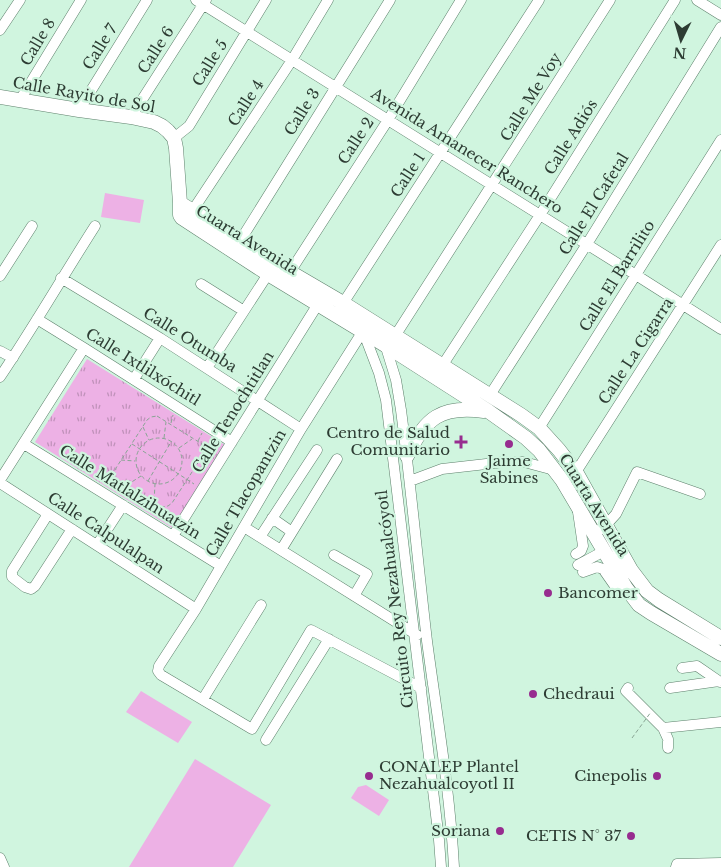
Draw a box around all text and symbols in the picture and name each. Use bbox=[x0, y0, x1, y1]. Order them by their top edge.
street label: Calle 8 bbox=[16, 15, 59, 69]
north arrow bbox=[656, 15, 706, 65]
street label: Calle 7 bbox=[78, 20, 121, 73]
street label: Calle 6 bbox=[133, 22, 178, 77]
street label: Calle 5 bbox=[188, 36, 231, 90]
text: N bbox=[673, 43, 687, 62]
street label: Calle Me Voy bbox=[496, 49, 566, 145]
street label: Calle Rayito de Sol bbox=[11, 73, 157, 116]
street label: Calle 4 bbox=[224, 76, 268, 130]
street label: Avenida Amanecer Ranchero bbox=[367, 83, 567, 218]
street label: Calle 3 bbox=[280, 85, 323, 139]
street label: Calle Adiós bbox=[540, 95, 601, 178]
street label: Calle 2 bbox=[333, 114, 378, 168]
street label: Calle 1 bbox=[386, 149, 429, 201]
street label: Calle El Cafetal bbox=[555, 149, 633, 258]
street label: Cuarta Avenida bbox=[193, 200, 303, 279]
street label: Calle El Barrilito bbox=[575, 216, 659, 335]
street label: Calle La Cigarra bbox=[594, 293, 678, 408]
street label: Calle Otumba bbox=[140, 303, 241, 376]
street label: Calle Ixtlilxóchitl bbox=[82, 324, 204, 410]
street label: Calle Tenochtitlan bbox=[187, 347, 278, 476]
place label: Centro de Salud Comunitario bbox=[326, 423, 450, 459]
street label: Calle Tlacopantzin bbox=[201, 426, 290, 560]
marker: Centro de Salud Comunitario bbox=[454, 435, 468, 449]
marker: Jaime Sabines bbox=[503, 438, 515, 450]
street label: Calle Matlalzihuatzin bbox=[56, 440, 204, 543]
street label: Cuarta Avenida bbox=[555, 450, 634, 560]
place label: Jaime Sabines bbox=[480, 451, 539, 487]
street label: Calle Calpulalpan bbox=[44, 488, 168, 577]
street label: Circuito Rey Nezahualcóyotl bbox=[372, 489, 417, 709]
place label: Bancomer bbox=[558, 583, 639, 602]
marker: Bancomer bbox=[542, 587, 554, 599]
place label: Chedraui bbox=[543, 684, 615, 703]
marker: Chedraui bbox=[527, 688, 539, 700]
place label: CONALEP Plantel Nezahualcoyotl II bbox=[379, 757, 519, 793]
place label: Cinepolis bbox=[574, 766, 647, 785]
marker: CONALEP Plantel Nezahualcoyotl II bbox=[363, 770, 375, 782]
marker: Cinepolis bbox=[651, 770, 663, 782]
place label: Soriana bbox=[431, 821, 491, 840]
marker: Soriana bbox=[494, 825, 506, 837]
place label: CETIS N° 37 bbox=[526, 826, 621, 845]
marker: CETIS N° 37 bbox=[625, 830, 637, 842]

